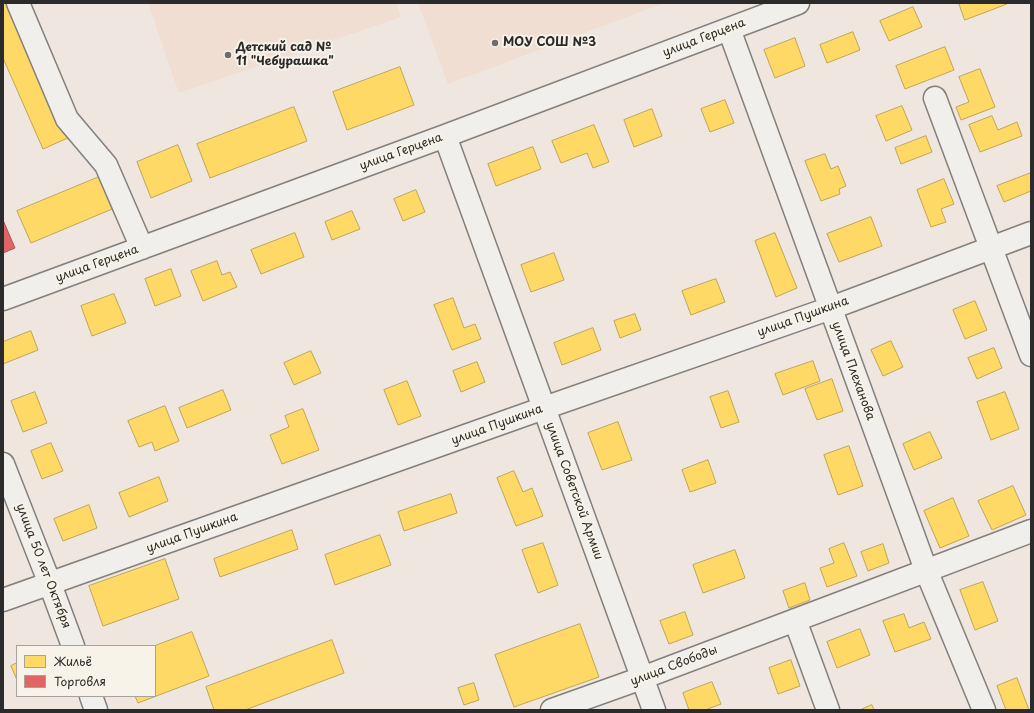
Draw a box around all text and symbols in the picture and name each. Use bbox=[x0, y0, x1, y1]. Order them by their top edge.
street label: улица Герцена bbox=[661, 16, 747, 60]
place label: МОУ СОШ №3 bbox=[503, 36, 596, 50]
marker: МОУ СОШ №3 bbox=[490, 38, 500, 48]
place label: Детский сад № 11 "Чебурашка" bbox=[236, 41, 334, 69]
marker: Детский сад № 11 "Чебурашка" bbox=[223, 50, 233, 60]
street label: улица Герцена bbox=[358, 130, 444, 174]
street label: улица Герцена bbox=[54, 242, 140, 286]
street label: улица Пушкина bbox=[755, 294, 851, 340]
street label: улица Плеханова bbox=[828, 320, 878, 422]
street label: улица Пушкина bbox=[449, 402, 545, 448]
street label: улица Советской Армии bbox=[542, 420, 606, 562]
street label: улица 50 лет Октября bbox=[13, 502, 73, 630]
street label: улица Пушкина bbox=[144, 510, 240, 556]
street label: улица Свободы bbox=[628, 643, 720, 689]
legend bbox=[16, 645, 156, 697]
text: Жильё bbox=[54, 652, 92, 670]
text: Торговля bbox=[54, 672, 106, 690]

